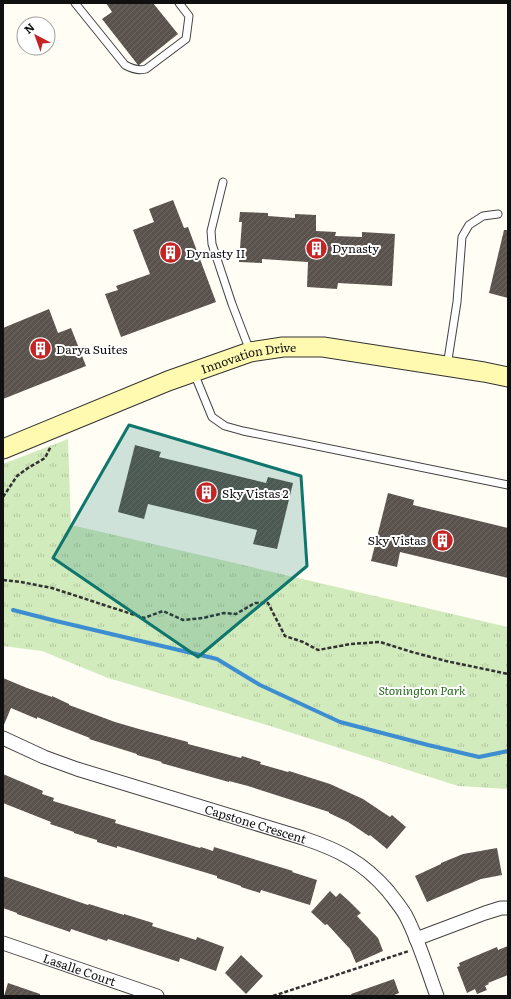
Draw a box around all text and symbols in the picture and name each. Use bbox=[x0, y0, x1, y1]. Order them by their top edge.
north arrow bbox=[16, 16, 56, 56]
text: N bbox=[20, 19, 38, 37]
building icon: Dynasty bbox=[304, 235, 330, 261]
place label: Dynasty bbox=[332, 239, 379, 257]
building icon: Dynasty II bbox=[157, 240, 183, 266]
place label: Dynasty II bbox=[186, 244, 246, 262]
building icon: Darya Suites bbox=[28, 336, 54, 362]
street label: Innovation Drive bbox=[198, 338, 296, 378]
place label: Darya Suites bbox=[56, 340, 128, 358]
building icon: Sky Vistas 2 bbox=[194, 480, 220, 506]
place label: Sky Vistas 2 bbox=[222, 484, 289, 502]
building icon: Sky Vistas bbox=[429, 527, 455, 553]
place label: Sky Vistas bbox=[368, 531, 427, 549]
park label: Stonington Park bbox=[378, 681, 466, 699]
street label: Capstone Crescent bbox=[203, 800, 309, 848]
street label: Lasalle Court bbox=[41, 948, 119, 990]

